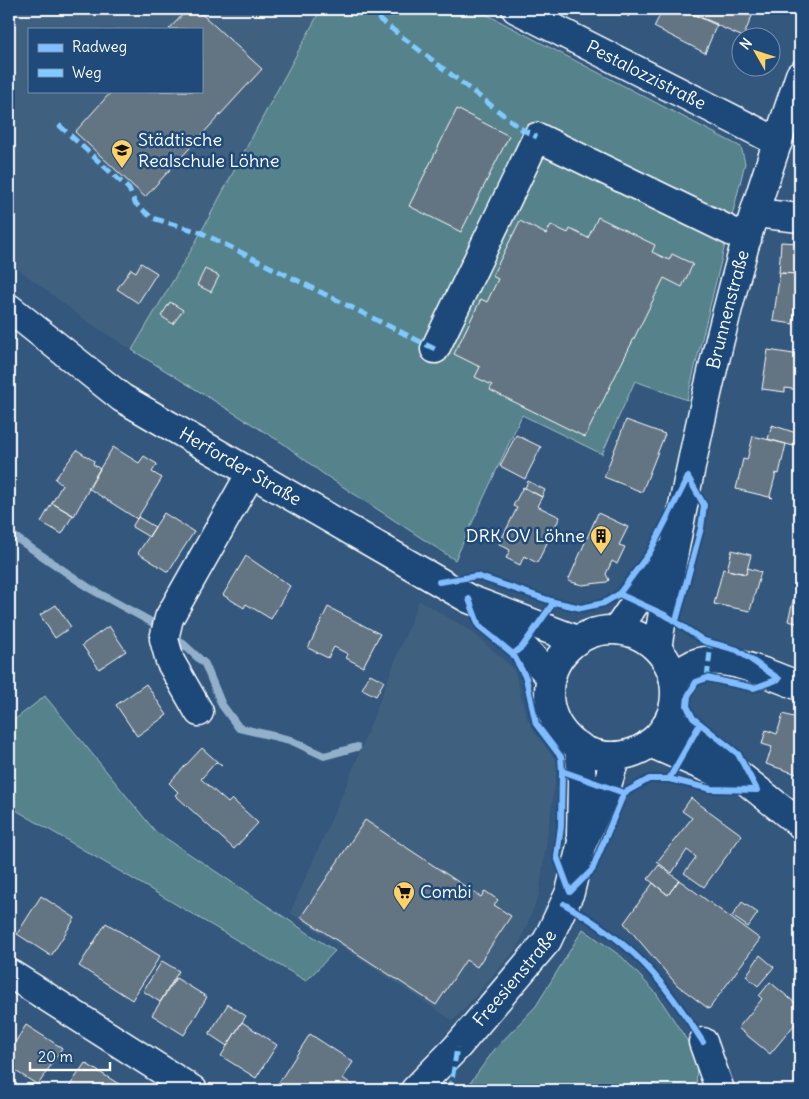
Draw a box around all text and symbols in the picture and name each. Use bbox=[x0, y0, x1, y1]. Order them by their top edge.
legend bbox=[28, 28, 202, 92]
north arrow bbox=[732, 28, 782, 78]
text: N bbox=[736, 34, 756, 53]
street label: Pestalozzistraße bbox=[583, 35, 710, 115]
text: Radweg bbox=[72, 37, 127, 56]
text: Weg bbox=[72, 63, 102, 82]
place label: Städtische Realschule Löhne bbox=[138, 128, 279, 172]
school or university icon: Städtische Realschule Löhne bbox=[110, 138, 134, 169]
street label: Brunnenstraße bbox=[701, 247, 754, 371]
street label: Herforder Straße bbox=[175, 422, 306, 510]
place label: DRK OV Löhne bbox=[466, 524, 585, 547]
building icon: DRK OV Löhne bbox=[589, 524, 613, 555]
supermarket icon: Combi bbox=[392, 880, 416, 911]
place label: Combi bbox=[420, 880, 472, 903]
street label: Freesienstraße bbox=[467, 926, 561, 1031]
scale bar bbox=[30, 1039, 110, 1071]
text: 20 m bbox=[38, 1047, 73, 1066]

